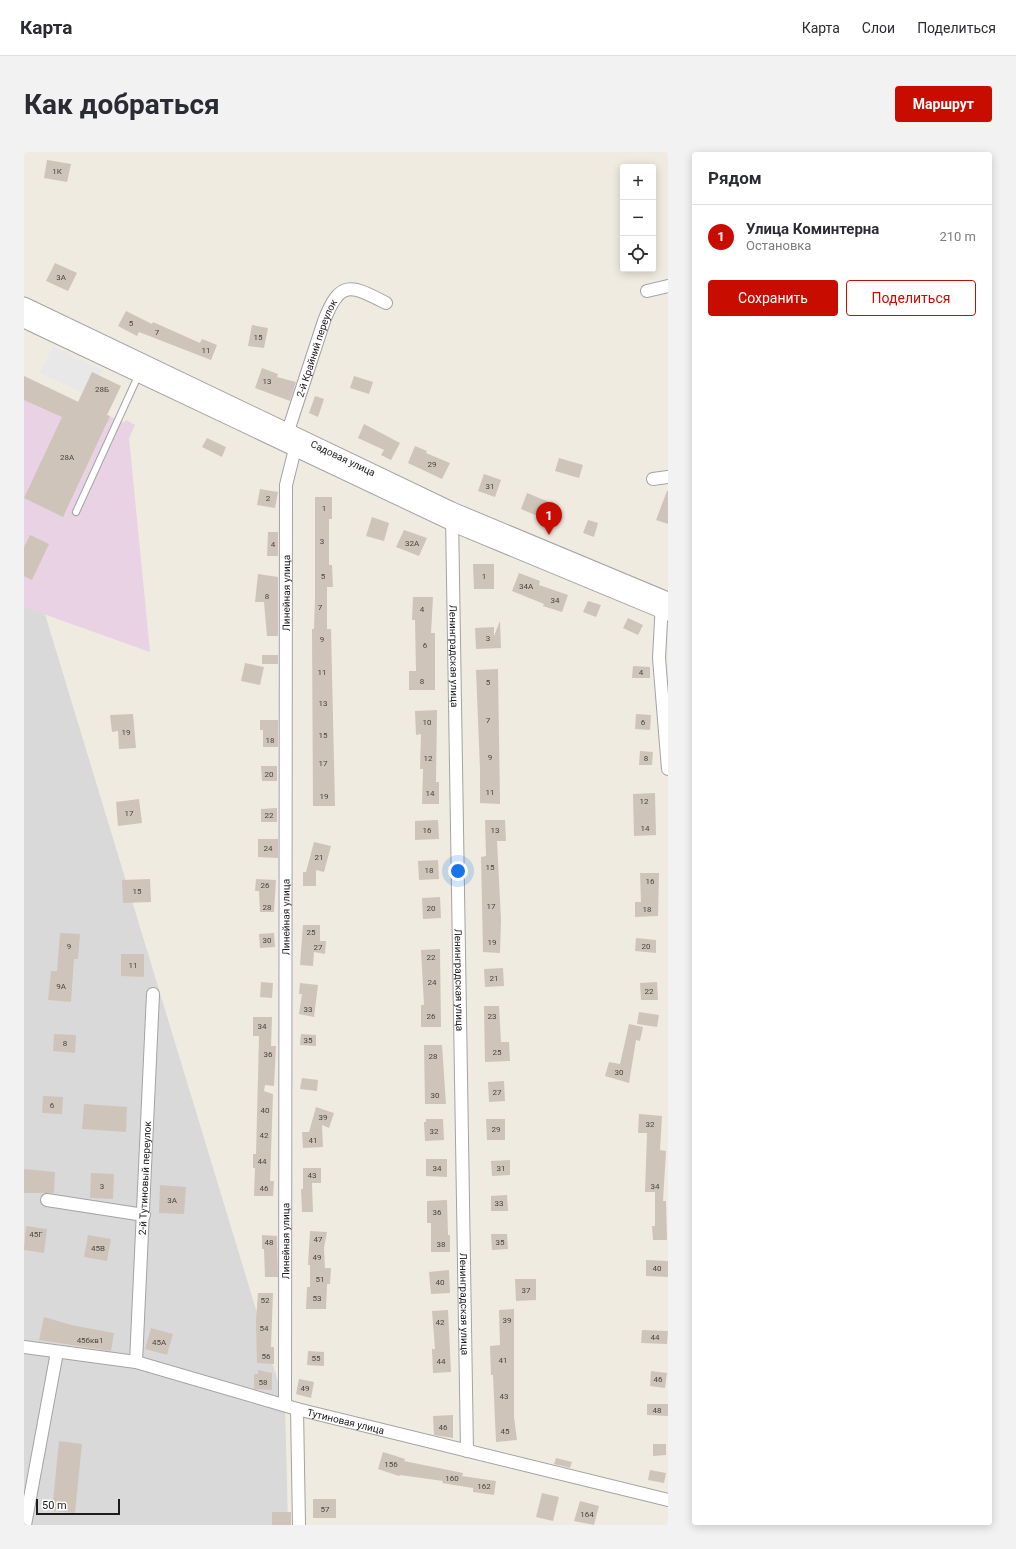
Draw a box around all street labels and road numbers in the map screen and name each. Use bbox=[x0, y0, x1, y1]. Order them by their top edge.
street label: 2-й Крайний переулок bbox=[294, 297, 339, 399]
street label: Садовая улица bbox=[309, 438, 377, 479]
street label: Линейная улица bbox=[281, 555, 292, 631]
street label: Ленинградская улица bbox=[447, 605, 460, 707]
street label: Линейная улица bbox=[280, 879, 292, 955]
street label: Ленинградская улица bbox=[453, 929, 465, 1031]
street label: 2-й Тутиновый переулок bbox=[137, 1120, 153, 1235]
street label: Линейная улица bbox=[280, 1203, 291, 1279]
street label: Ленинградская улица bbox=[458, 1253, 470, 1355]
street label: Тутиновая улица bbox=[306, 1407, 385, 1436]

